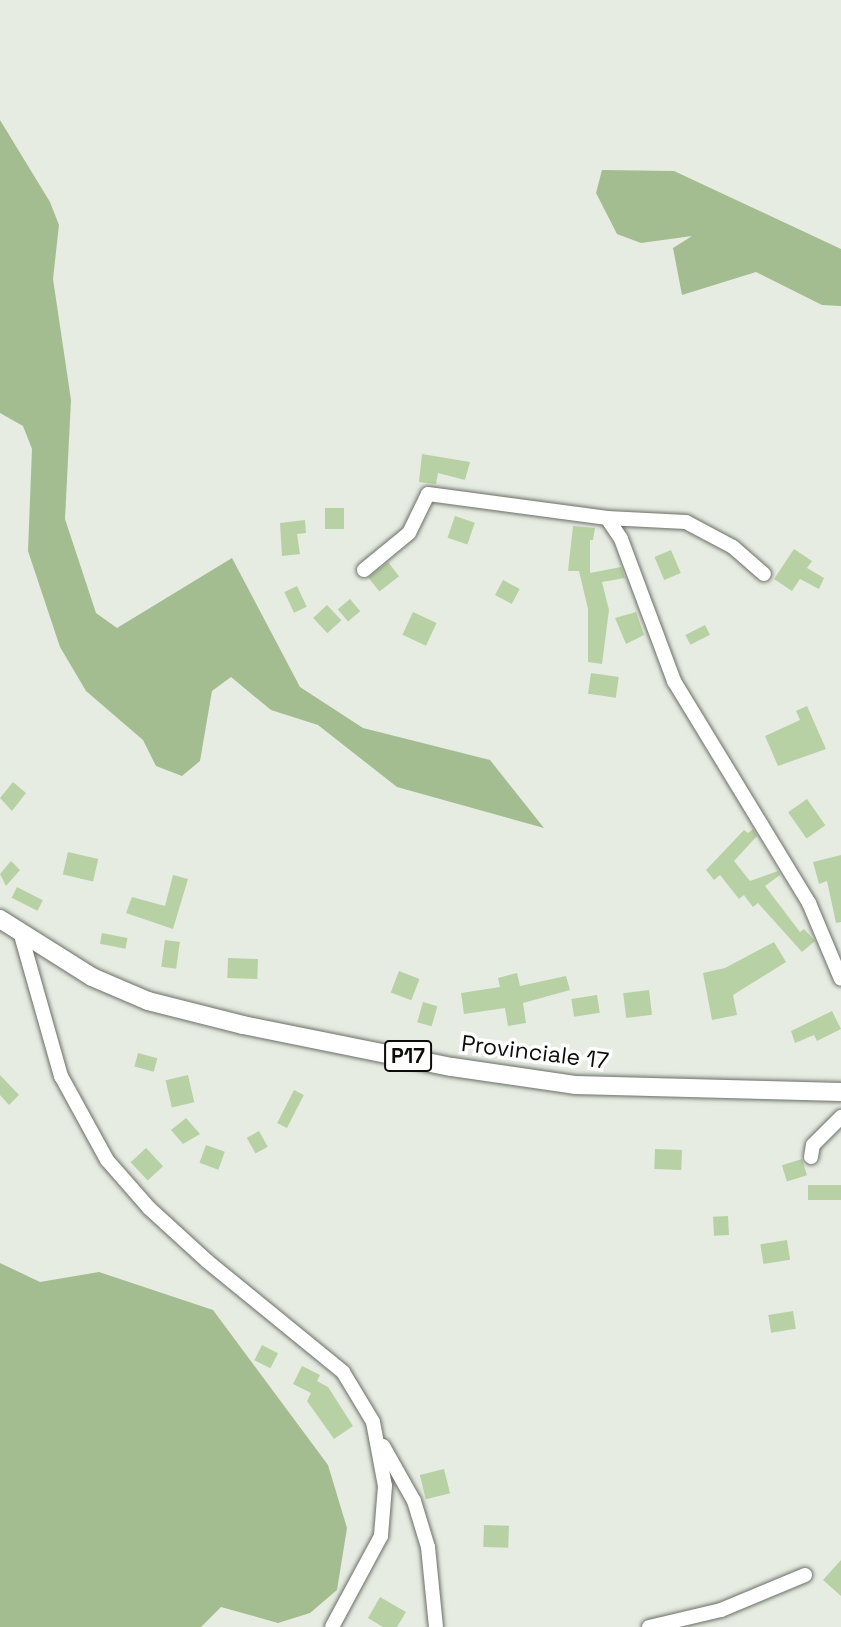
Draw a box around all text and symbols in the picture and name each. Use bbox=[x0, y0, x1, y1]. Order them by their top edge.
street label: Provinciale 17 bbox=[460, 1029, 610, 1075]
road number: P17 bbox=[384, 1038, 432, 1074]

